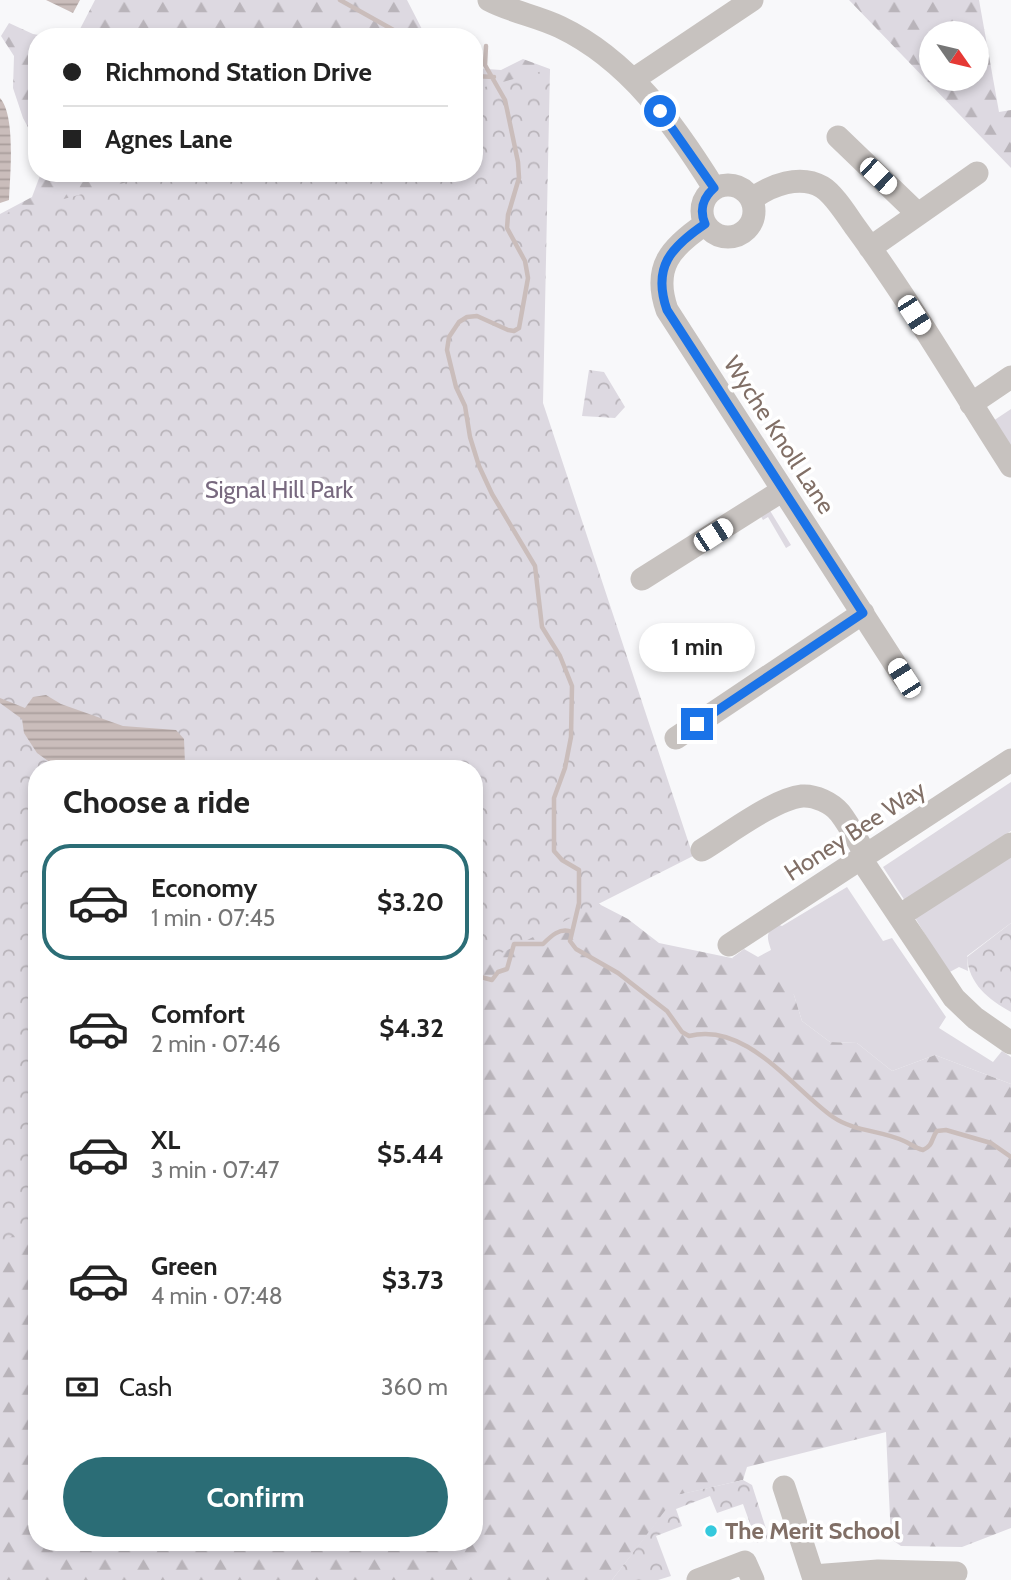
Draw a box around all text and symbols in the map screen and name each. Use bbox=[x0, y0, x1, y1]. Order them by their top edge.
north arrow bbox=[919, 21, 989, 91]
map controls bbox=[919, 21, 989, 91]
text: Richmond Station Drive bbox=[105, 56, 372, 88]
route start bbox=[644, 95, 676, 127]
text: Agnes Lane bbox=[105, 123, 232, 155]
car bbox=[856, 154, 901, 198]
car bbox=[894, 292, 935, 338]
street label: Wyche Knoll Lane bbox=[718, 350, 841, 519]
park label: Signal Hill Park bbox=[205, 475, 354, 504]
car bbox=[690, 515, 737, 555]
callout: 1 min bbox=[639, 622, 755, 672]
text: 1 min bbox=[671, 633, 723, 661]
car bbox=[884, 655, 925, 701]
route end bbox=[681, 708, 713, 740]
street label: Honey Bee Way bbox=[779, 774, 931, 887]
text: Choose a ride bbox=[63, 782, 250, 821]
icon: car bbox=[67, 871, 130, 934]
text: Economy bbox=[151, 872, 257, 904]
text: $3.20 bbox=[377, 886, 444, 918]
text: 1 min · 07:45 bbox=[151, 904, 275, 932]
icon: car bbox=[67, 997, 130, 1060]
text: Comfort bbox=[151, 998, 245, 1030]
text: $4.32 bbox=[379, 1012, 444, 1044]
text: 2 min · 07:46 bbox=[151, 1030, 280, 1058]
icon: car bbox=[67, 1123, 130, 1186]
text: XL bbox=[151, 1124, 180, 1156]
text: $5.44 bbox=[377, 1138, 444, 1170]
text: 3 min · 07:47 bbox=[151, 1156, 279, 1184]
icon: car bbox=[67, 1249, 130, 1312]
text: Green bbox=[151, 1250, 218, 1282]
text: $3.73 bbox=[382, 1264, 444, 1296]
text: 4 min · 07:48 bbox=[151, 1282, 283, 1310]
icon: cash bbox=[63, 1368, 101, 1406]
text: Cash bbox=[119, 1371, 172, 1403]
text: 360 m bbox=[381, 1373, 448, 1401]
button: Confirm bbox=[63, 1457, 448, 1537]
place label: The Merit School bbox=[725, 1516, 900, 1545]
marker: The Merit School bbox=[703, 1523, 719, 1539]

